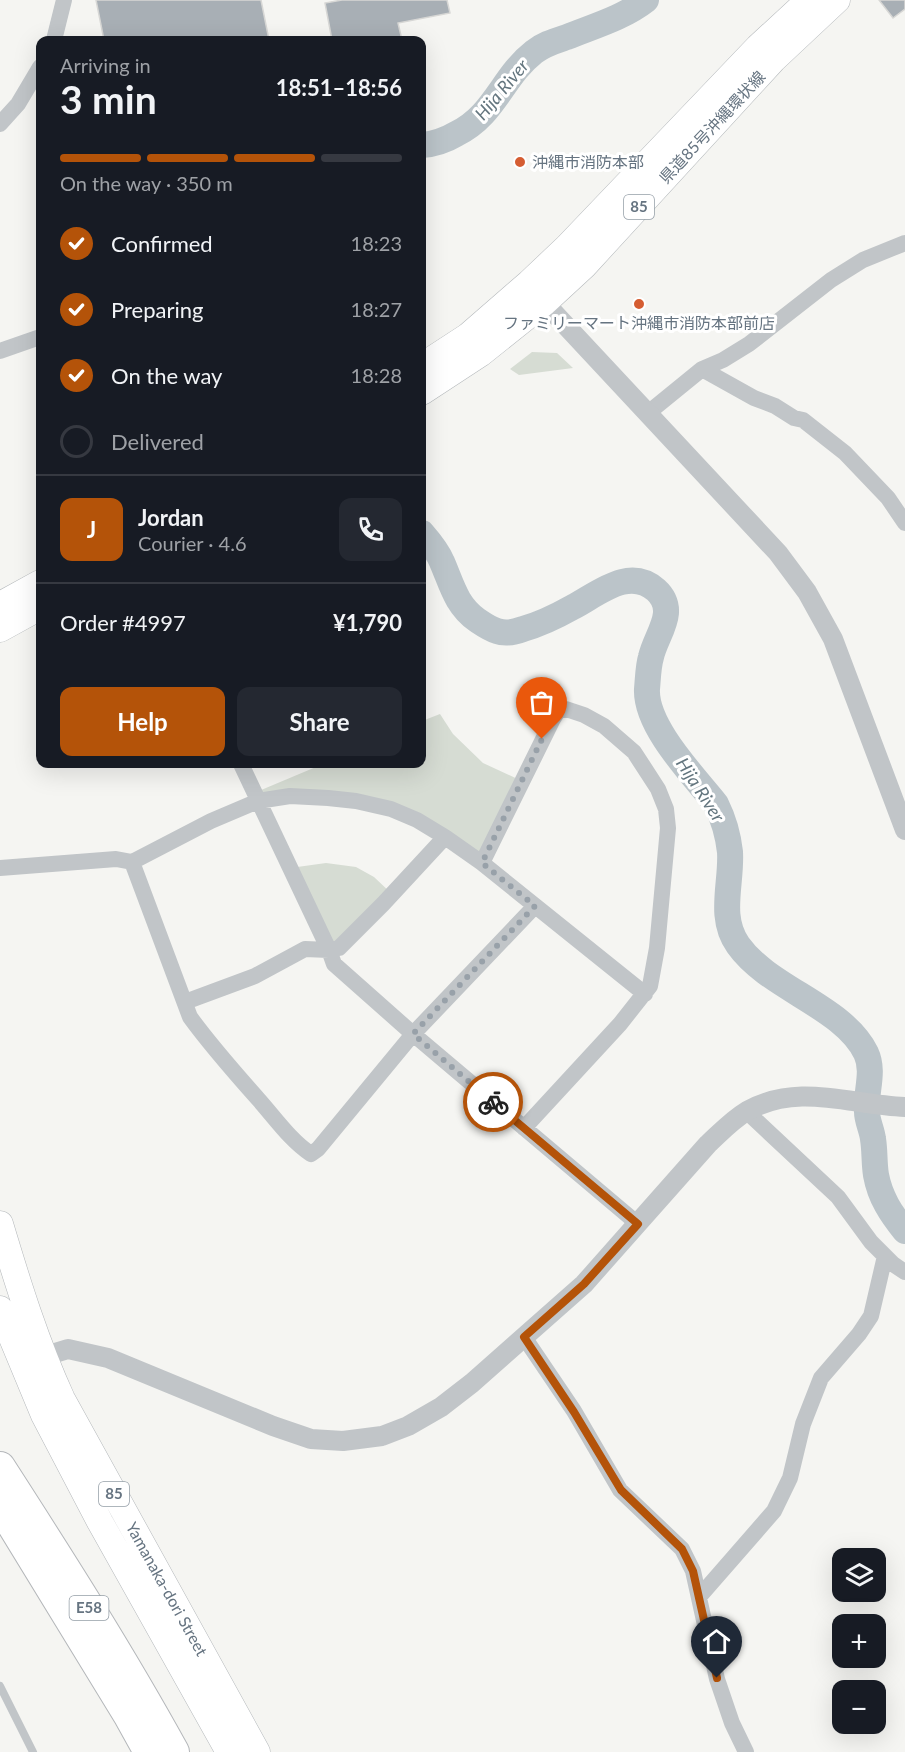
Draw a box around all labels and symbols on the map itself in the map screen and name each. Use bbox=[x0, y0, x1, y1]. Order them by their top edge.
water label: Hija River bbox=[470, 54, 533, 124]
street label: 県道85号沖縄環状線 bbox=[655, 67, 769, 187]
place label: 沖縄市消防本部 bbox=[532, 152, 644, 171]
marker: 沖縄市消防本部 bbox=[513, 155, 527, 169]
road number: 85 bbox=[624, 195, 654, 219]
marker: ファミリーマート沖縄市消防本部前店 bbox=[632, 297, 646, 311]
place label: ファミリーマート沖縄市消防本部前店 bbox=[503, 313, 775, 332]
pin bbox=[516, 677, 567, 739]
water label: Hija River bbox=[672, 753, 730, 826]
courier bbox=[463, 1072, 523, 1132]
road number: 85 bbox=[99, 1482, 129, 1506]
street label: Yamanaka-dori Street bbox=[123, 1519, 212, 1659]
road number: E58 bbox=[70, 1596, 109, 1620]
pin bbox=[691, 1616, 742, 1678]

